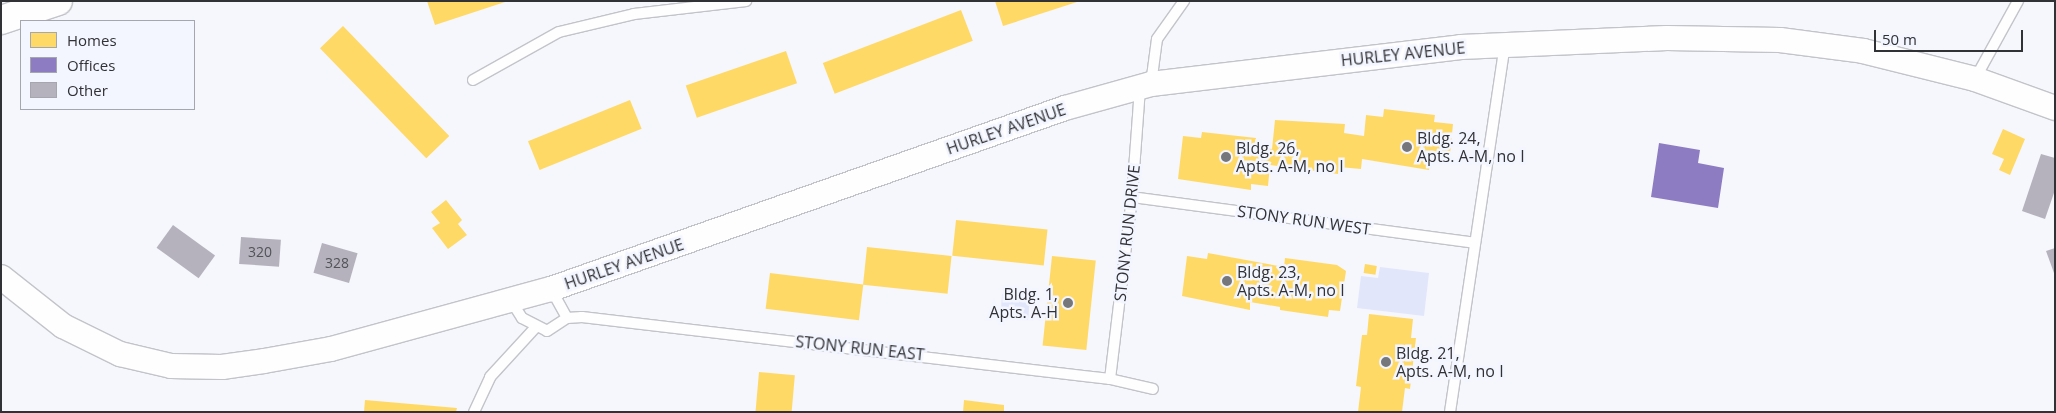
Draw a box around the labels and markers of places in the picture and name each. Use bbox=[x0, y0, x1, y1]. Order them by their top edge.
place label: Bldg. 24, Apts. A-M, no I bbox=[1417, 128, 1525, 166]
place label: Bldg. 26, Apts. A-M, no I bbox=[1236, 138, 1344, 176]
marker: Bldg. 24, Apts. A-M, no I bbox=[1401, 141, 1413, 153]
marker: Bldg. 26, Apts. A-M, no I bbox=[1220, 151, 1232, 163]
place label: Bldg. 23, Apts. A-M, no I bbox=[1237, 262, 1345, 300]
marker: Bldg. 23, Apts. A-M, no I bbox=[1221, 275, 1233, 287]
place label: Bldg. 1, Apts. A-H bbox=[989, 284, 1058, 322]
marker: Bldg. 1, Apts. A-H bbox=[1062, 297, 1074, 309]
place label: Bldg. 21, Apts. A-M, no I bbox=[1396, 343, 1504, 381]
marker: Bldg. 21, Apts. A-M, no I bbox=[1380, 356, 1392, 368]

